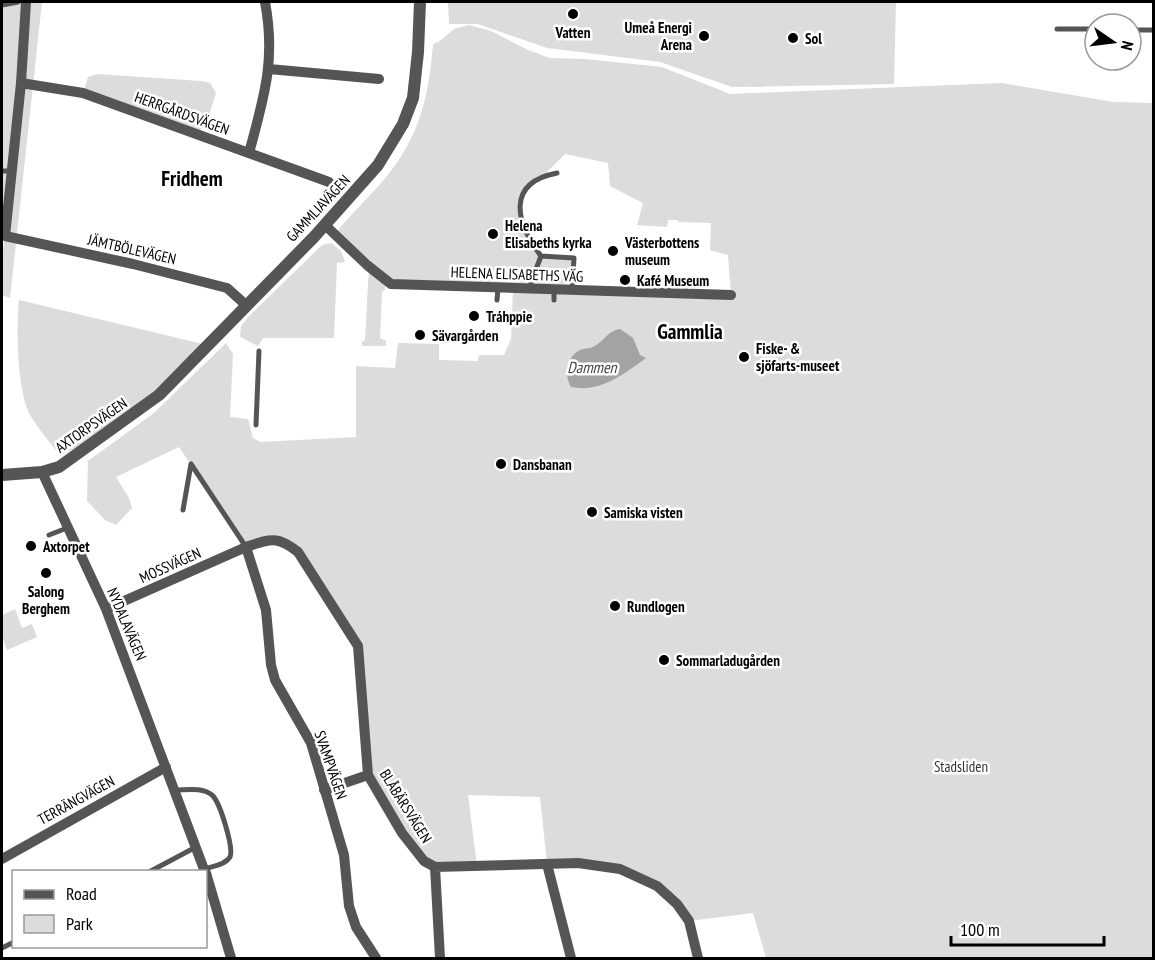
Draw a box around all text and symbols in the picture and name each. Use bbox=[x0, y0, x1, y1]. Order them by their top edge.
marker: Vatten bbox=[566, 7, 580, 21]
north arrow bbox=[1083, 12, 1143, 72]
place label: Umeå Energi Arena bbox=[625, 18, 692, 54]
place label: Vatten bbox=[555, 23, 591, 42]
marker: Umeå Energi Arena bbox=[697, 29, 711, 43]
place label: Sol bbox=[805, 29, 822, 48]
marker: Sol bbox=[786, 31, 800, 45]
text: N bbox=[1117, 39, 1138, 52]
street label: HERRGÅRDSVÄGEN bbox=[132, 87, 232, 139]
district label: Fridhem bbox=[161, 165, 223, 192]
street label: GAMMLIAVÄGEN bbox=[282, 170, 354, 246]
place label: Helena Elisabeths kyrka bbox=[505, 216, 592, 252]
marker: Helena Elisabeths kyrka bbox=[486, 227, 500, 241]
street label: JÄMTBÖLEVÄGEN bbox=[85, 229, 178, 268]
place label: Västerbottens museum bbox=[624, 233, 699, 269]
marker: Västerbottens museum bbox=[606, 244, 620, 258]
street label: HELENA ELISABETHS VÄG bbox=[450, 262, 584, 286]
place label: Kafé Museum bbox=[637, 271, 709, 290]
marker: Kafé Museum bbox=[618, 273, 632, 287]
place label: Tráhppie bbox=[486, 307, 532, 326]
marker: Tráhppie bbox=[467, 309, 481, 323]
district label: Gammlia bbox=[657, 318, 723, 345]
place label: Sävargården bbox=[432, 326, 499, 345]
marker: Sävargården bbox=[413, 328, 427, 342]
place label: Fiske- & sjöfarts-museet bbox=[756, 339, 840, 375]
marker: Fiske- & sjöfarts-museet bbox=[737, 350, 751, 364]
water label: Dammen bbox=[567, 357, 618, 377]
street label: AXTORPSVÄGEN bbox=[51, 393, 131, 457]
place label: Dansbanan bbox=[513, 455, 572, 474]
marker: Dansbanan bbox=[494, 457, 508, 471]
place label: Samiska visten bbox=[604, 503, 683, 522]
marker: Samiska visten bbox=[585, 505, 599, 519]
place label: Axtorpet bbox=[42, 537, 90, 556]
marker: Axtorpet bbox=[24, 539, 38, 553]
street label: MOSSVÄGEN bbox=[136, 543, 204, 587]
marker: Salong Berghem bbox=[39, 566, 53, 580]
place label: Salong Berghem bbox=[22, 582, 70, 618]
street label: NYDALAVÄGEN bbox=[103, 585, 151, 663]
place label: Rundlogen bbox=[627, 597, 685, 616]
marker: Rundlogen bbox=[608, 599, 622, 613]
place label: Sommarladugården bbox=[676, 651, 780, 670]
marker: Sommarladugården bbox=[657, 653, 671, 667]
street label: SVAMPVÄGEN bbox=[310, 728, 352, 802]
park label: Stadsliden bbox=[934, 757, 988, 776]
street label: BLÅBÄRSVÄGEN bbox=[376, 766, 436, 846]
street label: TERRÄNGVÄGEN bbox=[34, 771, 118, 829]
legend bbox=[12, 870, 207, 948]
text: Road bbox=[66, 882, 97, 905]
scale bar bbox=[951, 909, 1104, 947]
text: Park bbox=[66, 912, 93, 935]
text: 100 m bbox=[960, 918, 1000, 941]

